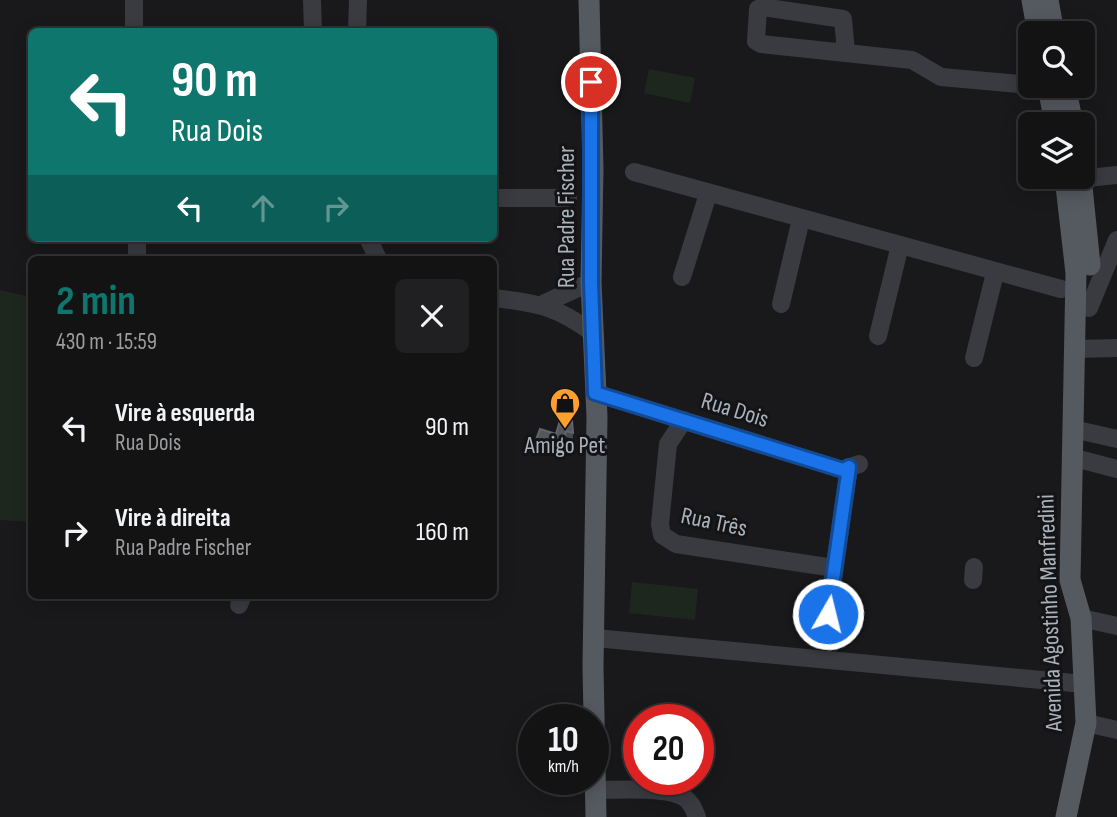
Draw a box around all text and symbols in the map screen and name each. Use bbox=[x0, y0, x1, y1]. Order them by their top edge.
map controls bbox=[1018, 21, 1095, 189]
button: search bbox=[1018, 21, 1095, 98]
text: 90 m bbox=[171, 52, 258, 111]
pin bbox=[561, 52, 621, 112]
icon: left bbox=[56, 56, 147, 147]
icon: arrive bbox=[572, 63, 610, 101]
text: Rua Dois bbox=[171, 112, 263, 151]
button: layers bbox=[1018, 112, 1095, 189]
street label: Rua Padre Fischer bbox=[552, 146, 581, 288]
icon: left bbox=[171, 189, 209, 227]
icon: ahead bbox=[244, 189, 282, 227]
icon: right bbox=[317, 189, 355, 227]
text: 2 min bbox=[56, 276, 136, 327]
button: close bbox=[395, 279, 469, 353]
text: 430 m · 15:59 bbox=[56, 328, 157, 356]
shop icon: Amigo Pet bbox=[548, 386, 582, 430]
street label: Rua Dois bbox=[698, 386, 772, 434]
text: Vire à esquerda bbox=[115, 398, 255, 429]
icon: left bbox=[56, 409, 94, 447]
text: 90 m bbox=[425, 412, 469, 443]
text: Rua Dois bbox=[115, 429, 181, 457]
place label: Amigo Pet bbox=[524, 431, 605, 460]
street label: Avenida Agostinho Manfredini bbox=[1031, 494, 1069, 733]
street label: Rua Três bbox=[678, 501, 750, 543]
text: Vire à direita bbox=[115, 503, 231, 534]
icon: right bbox=[56, 514, 94, 552]
text: 160 m bbox=[416, 517, 469, 548]
text: Rua Padre Fischer bbox=[115, 534, 251, 562]
position arrow bbox=[791, 577, 865, 651]
speed limit sign: 20 bbox=[623, 704, 714, 795]
text: 10 bbox=[548, 719, 579, 762]
text: km/h bbox=[548, 756, 579, 777]

